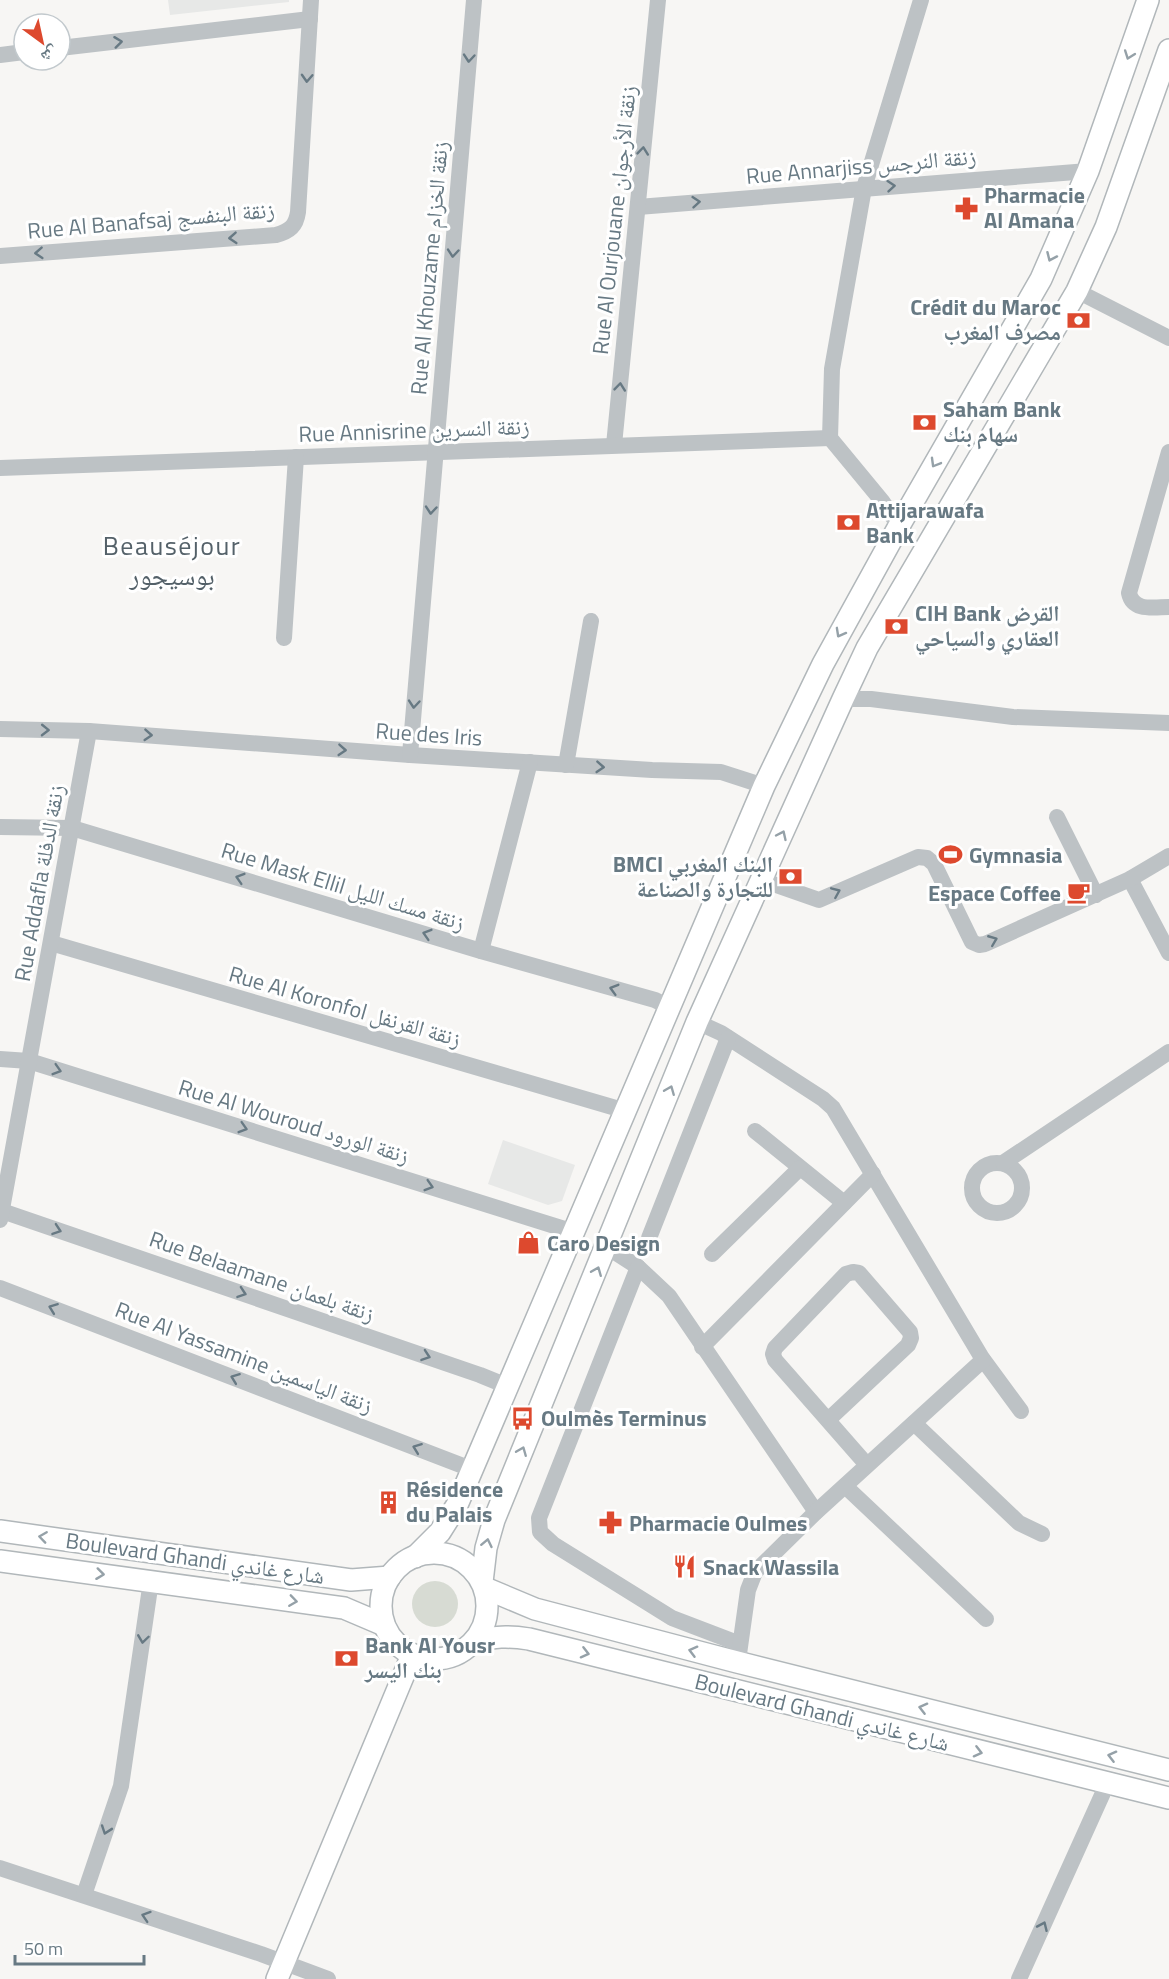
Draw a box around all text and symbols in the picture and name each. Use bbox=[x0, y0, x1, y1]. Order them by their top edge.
north arrow bbox=[12, 12, 72, 72]
one-way arrow bbox=[114, 36, 123, 48]
text: ش bbox=[36, 40, 64, 69]
one-way arrow bbox=[1123, 49, 1136, 60]
one-way arrow bbox=[463, 54, 476, 63]
one-way arrow bbox=[300, 73, 313, 82]
street label: Rue Al Ourjouane زنقة الأرجوان bbox=[583, 84, 645, 356]
street label: Rue Annarjiss زنقة النرجس bbox=[745, 139, 977, 193]
street label: Rue Al Khouzame زنقة الخزام bbox=[401, 140, 457, 396]
one-way arrow bbox=[636, 147, 649, 156]
place label: Pharmacie Al Amana bbox=[984, 178, 1085, 237]
one-way arrow bbox=[886, 180, 895, 193]
street label: Rue Al Banafsaj زنقة البنفسج bbox=[26, 192, 276, 248]
pharmacy icon: Pharmacie Al Amana bbox=[953, 195, 979, 221]
one-way arrow bbox=[692, 196, 701, 209]
one-way arrow bbox=[229, 232, 238, 245]
one-way arrow bbox=[34, 246, 44, 259]
one-way arrow bbox=[447, 248, 460, 257]
one-way arrow bbox=[1046, 250, 1058, 261]
place label: Crédit du Maroc مصرف المغرب bbox=[910, 290, 1061, 349]
bank icon: Crédit du Maroc مصرف المغرب bbox=[1066, 307, 1092, 333]
one-way arrow bbox=[613, 383, 625, 392]
place label: Saham Bank سهام بنك bbox=[943, 392, 1062, 451]
street label: Rue Annisrine زنقة النسرين bbox=[298, 409, 530, 451]
bank icon: Saham Bank سهام بنك bbox=[912, 409, 938, 435]
one-way arrow bbox=[931, 457, 943, 467]
place label: Attijarawafa Bank bbox=[866, 493, 984, 552]
one-way arrow bbox=[425, 505, 438, 514]
bank icon: Attijarawafa Bank bbox=[835, 510, 861, 536]
district label: Beauséjour بوسيجور bbox=[103, 526, 241, 595]
place label: CIH Bank القرض العقاري والسياحي bbox=[915, 596, 1060, 655]
bank icon: CIH Bank القرض العقاري والسياحي bbox=[884, 613, 910, 639]
one-way arrow bbox=[836, 627, 847, 638]
one-way arrow bbox=[408, 699, 421, 708]
street label: Rue des Iris bbox=[374, 713, 484, 755]
one-way arrow bbox=[40, 724, 49, 736]
one-way arrow bbox=[143, 728, 152, 741]
one-way arrow bbox=[338, 743, 347, 756]
one-way arrow bbox=[595, 760, 604, 773]
street label: Rue Addafla زنقة الدفلة bbox=[5, 782, 73, 984]
one-way arrow bbox=[775, 831, 787, 842]
street label: Rue Mask Ellil زنقة مسك الليل bbox=[217, 833, 469, 939]
place label: Gymnasia bbox=[969, 838, 1063, 872]
sports icon: Gymnasia bbox=[938, 842, 964, 868]
place label: BMCI البنك المغربي للتجارة والصناعة bbox=[613, 847, 773, 906]
bank icon: BMCI البنك المغربي للتجارة والصناعة bbox=[778, 864, 804, 890]
one-way arrow bbox=[235, 873, 246, 885]
place label: Espace Coffee bbox=[928, 876, 1061, 910]
cafe icon: Espace Coffee bbox=[1066, 880, 1092, 906]
one-way arrow bbox=[830, 888, 841, 900]
one-way arrow bbox=[422, 929, 432, 941]
one-way arrow bbox=[987, 935, 998, 948]
street label: Rue Al Koronfol زنقة القرنفل bbox=[225, 957, 465, 1055]
one-way arrow bbox=[609, 984, 620, 996]
one-way arrow bbox=[51, 1062, 62, 1075]
street label: Rue Al Wouroud زنقة الورود bbox=[174, 1070, 414, 1172]
one-way arrow bbox=[662, 1086, 675, 1096]
one-way arrow bbox=[237, 1121, 248, 1133]
one-way arrow bbox=[423, 1179, 434, 1192]
street label: Rue Belaamane زنقة بلعمان bbox=[145, 1222, 379, 1330]
one-way arrow bbox=[51, 1223, 62, 1235]
place label: Caro Design bbox=[547, 1226, 660, 1260]
shop icon: Caro Design bbox=[516, 1230, 542, 1256]
one-way arrow bbox=[590, 1266, 602, 1277]
one-way arrow bbox=[236, 1286, 247, 1299]
street label: Rue Al Yassamine زنقة الياسمين bbox=[110, 1292, 378, 1422]
one-way arrow bbox=[48, 1303, 59, 1315]
one-way arrow bbox=[420, 1349, 431, 1362]
one-way arrow bbox=[230, 1373, 241, 1385]
place label: Oulmès Terminus bbox=[541, 1401, 707, 1435]
bus stop icon: Oulmès Terminus bbox=[510, 1405, 536, 1431]
one-way arrow bbox=[412, 1442, 423, 1455]
one-way arrow bbox=[515, 1447, 527, 1458]
place label: Résidence du Palais bbox=[406, 1472, 503, 1531]
building icon: Résidence du Palais bbox=[375, 1489, 401, 1515]
place label: Pharmacie Oulmes bbox=[629, 1506, 807, 1540]
pharmacy icon: Pharmacie Oulmes bbox=[598, 1510, 624, 1536]
street label: Boulevard Ghandi شارع غاندي bbox=[63, 1523, 327, 1594]
one-way arrow bbox=[38, 1531, 48, 1543]
one-way arrow bbox=[480, 1538, 493, 1548]
place label: Snack Wassila bbox=[703, 1550, 839, 1584]
restaurant icon: Snack Wassila bbox=[672, 1554, 698, 1580]
one-way arrow bbox=[95, 1568, 104, 1580]
one-way arrow bbox=[288, 1594, 297, 1606]
place label: Bank Al Yousr بنك اليسر bbox=[364, 1628, 495, 1687]
one-way arrow bbox=[137, 1634, 149, 1643]
bank icon: Bank Al Yousr بنك اليسر bbox=[334, 1645, 360, 1671]
one-way arrow bbox=[688, 1645, 698, 1658]
one-way arrow bbox=[580, 1646, 590, 1658]
street label: Boulevard Ghandi شارع غاندي bbox=[691, 1664, 953, 1761]
one-way arrow bbox=[918, 1703, 928, 1716]
one-way arrow bbox=[973, 1744, 983, 1757]
one-way arrow bbox=[1107, 1750, 1117, 1763]
one-way arrow bbox=[100, 1824, 113, 1835]
one-way arrow bbox=[141, 1910, 152, 1923]
one-way arrow bbox=[1035, 1921, 1047, 1932]
scale bar bbox=[15, 1928, 144, 1966]
text: 50 m bbox=[24, 1935, 63, 1962]

